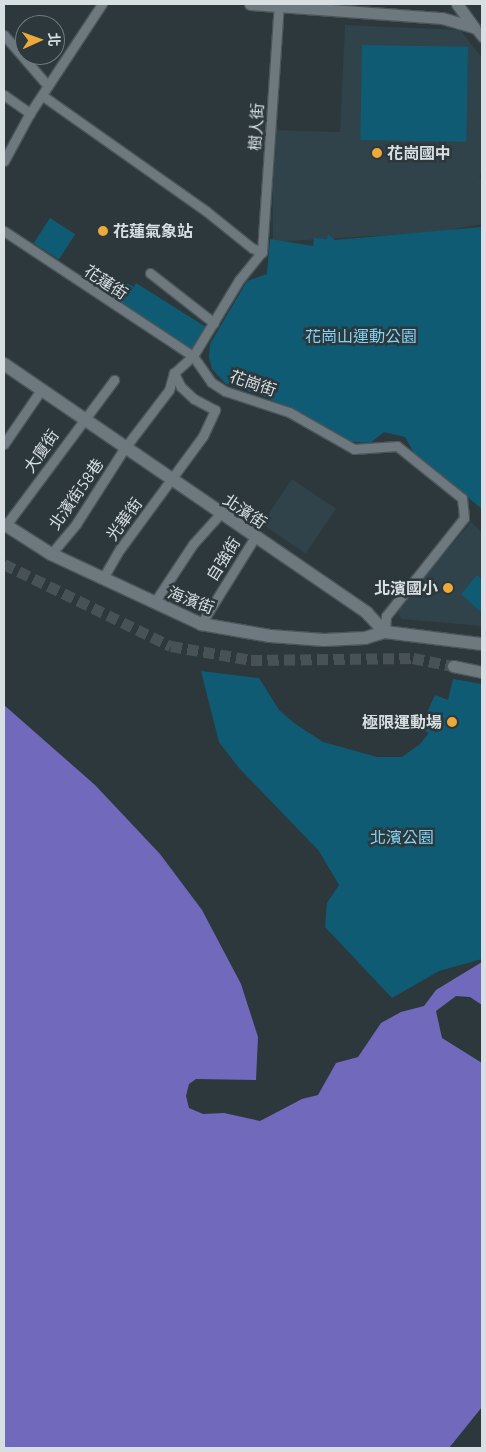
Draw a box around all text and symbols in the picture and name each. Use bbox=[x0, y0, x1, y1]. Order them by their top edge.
north arrow bbox=[15, 15, 65, 65]
text: 北 bbox=[46, 32, 62, 47]
street label: 樹人街 bbox=[245, 102, 267, 152]
place label: 花崗國中 bbox=[387, 143, 451, 163]
marker: 花崗國中 bbox=[371, 147, 383, 159]
place label: 花蓮氣象站 bbox=[113, 221, 193, 241]
marker: 花蓮氣象站 bbox=[97, 225, 109, 237]
street label: 花蓮街 bbox=[81, 261, 131, 303]
park label: 花崗山運動公園 bbox=[305, 326, 417, 346]
street label: 花崗街 bbox=[227, 366, 279, 400]
street label: 大廈街 bbox=[19, 426, 63, 476]
street label: 北濱街58巷 bbox=[45, 455, 107, 533]
street label: 北濱街 bbox=[220, 490, 270, 532]
street label: 光華街 bbox=[102, 494, 146, 544]
street label: 自強街 bbox=[202, 534, 244, 584]
place label: 北濱國小 bbox=[374, 578, 438, 598]
street label: 海濱街 bbox=[165, 582, 217, 618]
marker: 北濱國小 bbox=[442, 582, 454, 594]
place label: 極限運動場 bbox=[362, 712, 442, 732]
marker: 極限運動場 bbox=[446, 716, 458, 728]
park label: 北濱公園 bbox=[370, 827, 434, 847]

